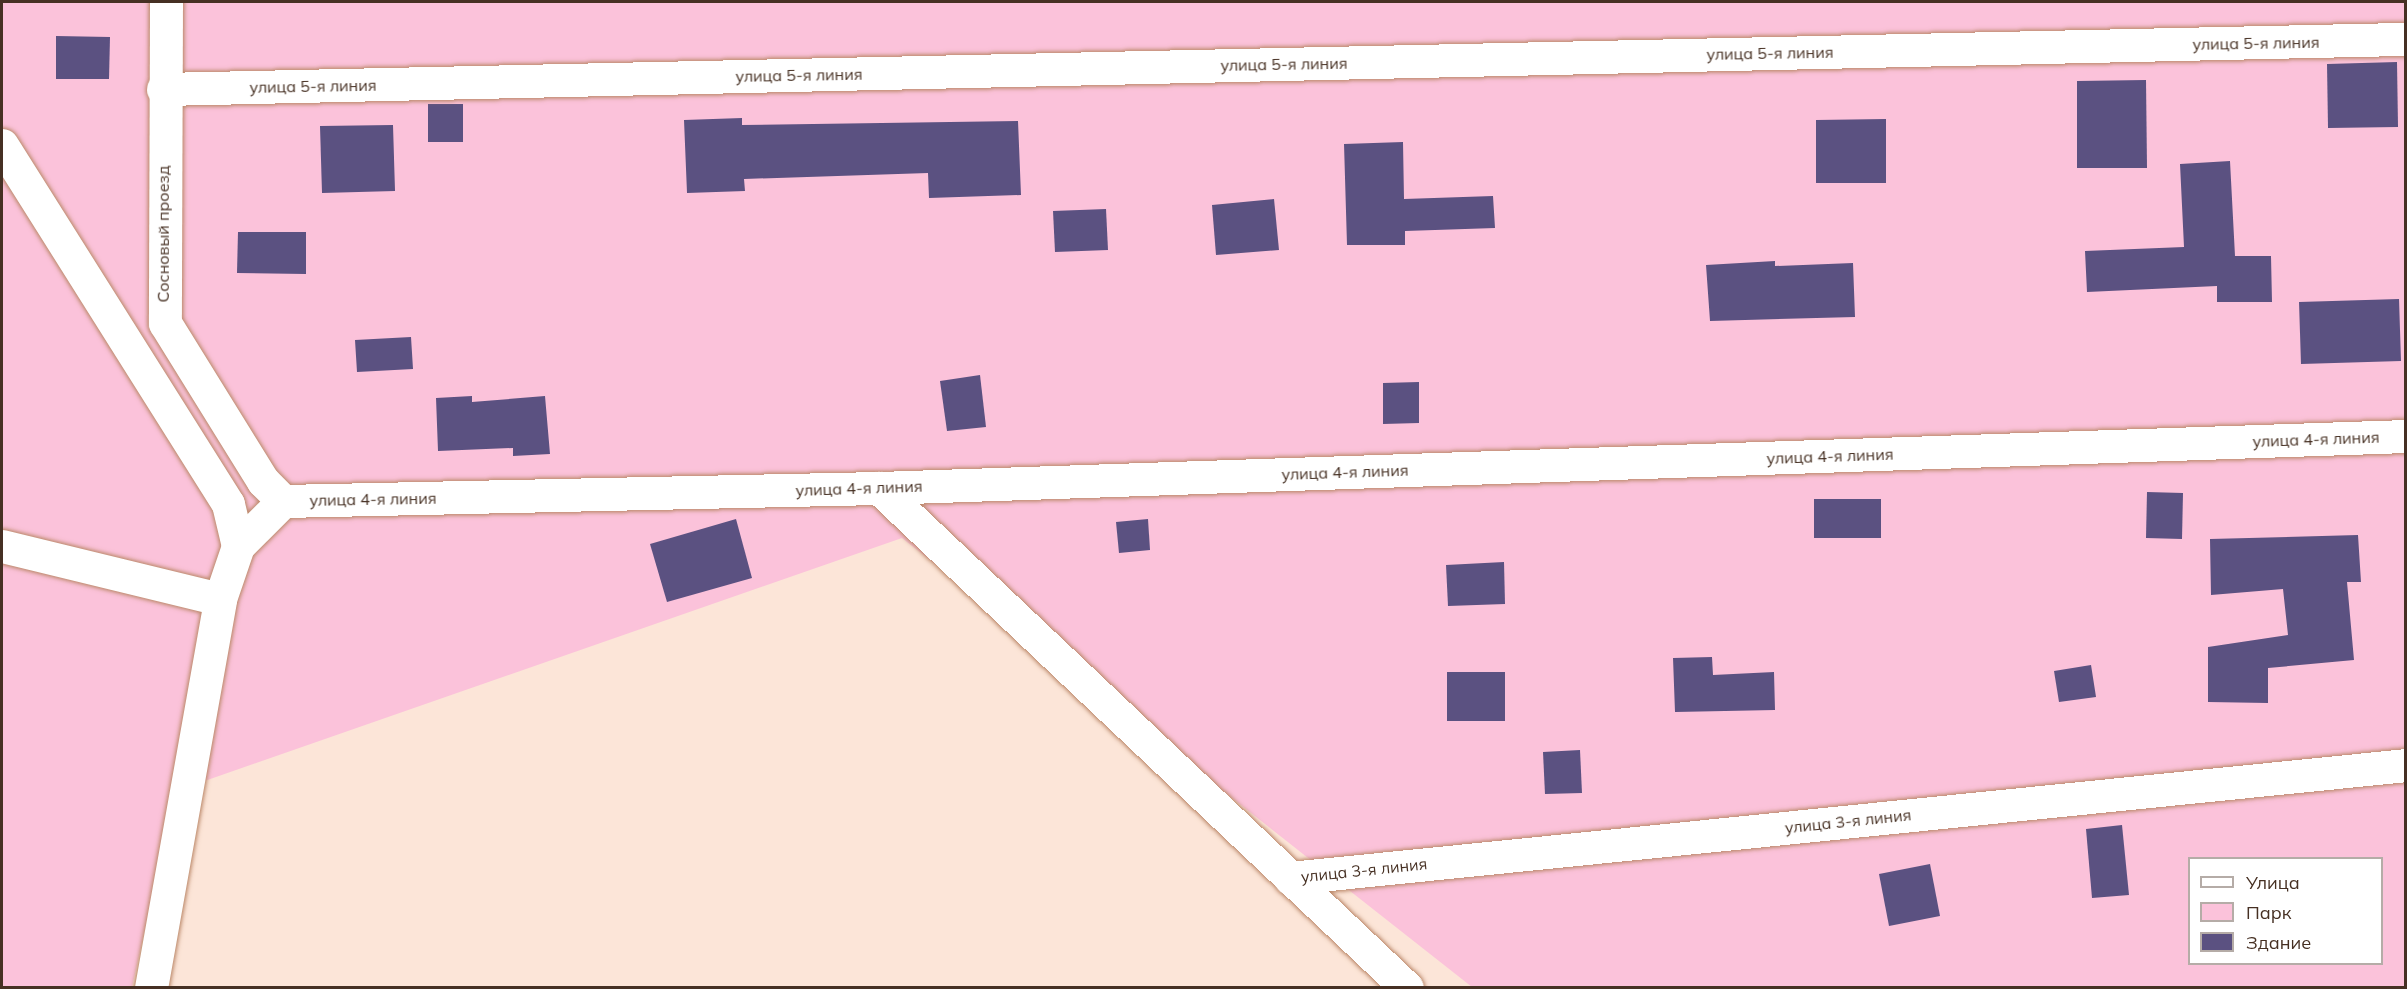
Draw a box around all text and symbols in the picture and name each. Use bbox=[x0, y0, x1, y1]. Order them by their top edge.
street label: улица 5-я линия bbox=[2192, 32, 2320, 54]
street label: улица 5-я линия bbox=[1706, 42, 1834, 64]
street label: улица 5-я линия bbox=[1220, 53, 1348, 75]
street label: улица 5-я линия bbox=[735, 64, 863, 86]
street label: улица 5-я линия bbox=[249, 75, 377, 97]
street label: Сосновый проезд bbox=[153, 165, 173, 303]
street label: улица 4-я линия bbox=[2252, 427, 2380, 451]
street label: улица 4-я линия bbox=[1766, 444, 1894, 468]
street label: улица 4-я линия bbox=[1281, 460, 1409, 484]
street label: улица 4-я линия bbox=[795, 476, 923, 500]
street label: улица 4-я линия bbox=[309, 488, 437, 510]
street label: улица 3-я линия bbox=[1784, 805, 1912, 837]
street label: улица 3-я линия bbox=[1300, 854, 1428, 886]
legend bbox=[2188, 857, 2383, 965]
text: Улица bbox=[2246, 871, 2300, 894]
text: Парк bbox=[2246, 901, 2291, 924]
text: Здание bbox=[2246, 931, 2311, 954]

